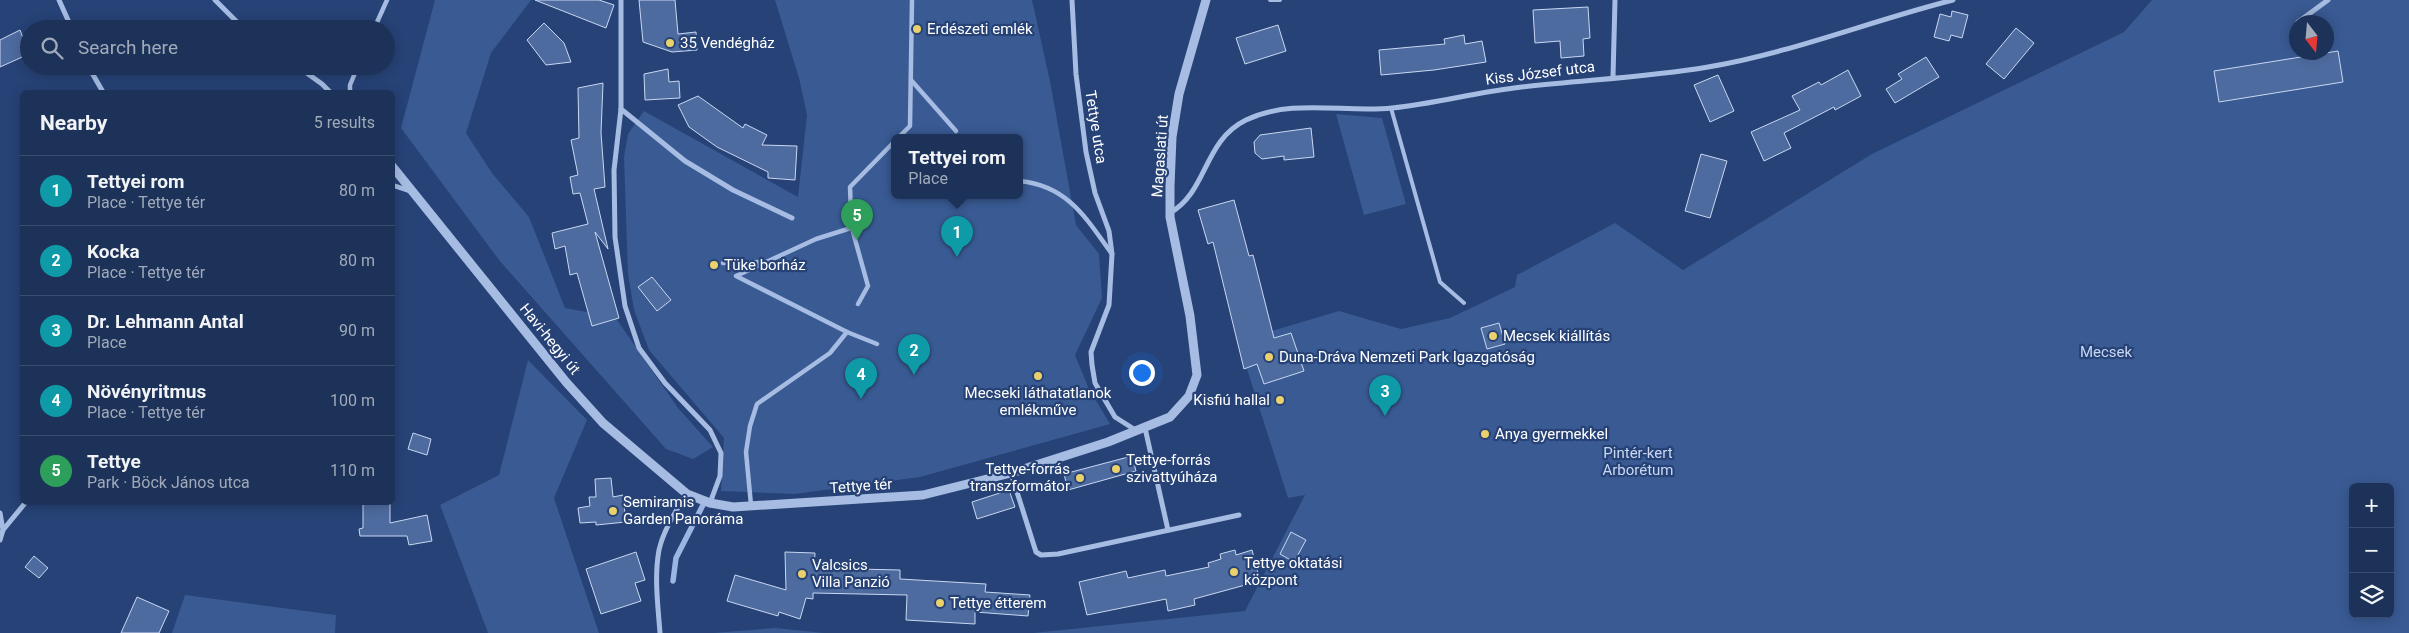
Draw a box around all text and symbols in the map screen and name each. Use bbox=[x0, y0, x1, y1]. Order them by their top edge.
north arrow bbox=[2289, 15, 2334, 60]
search box bbox=[20, 20, 395, 75]
place label: Erdészeti emlék bbox=[927, 20, 1033, 38]
marker: Erdészeti emlék bbox=[911, 23, 923, 35]
icon: search bbox=[38, 34, 66, 62]
place label: 35 Vendégház bbox=[680, 34, 775, 52]
text: Search here bbox=[78, 36, 178, 59]
marker: 35 Vendégház bbox=[664, 37, 676, 49]
street label: Kiss József utca bbox=[1484, 57, 1596, 89]
street label: Tettye utca bbox=[1081, 89, 1111, 165]
text: Nearby bbox=[40, 111, 107, 135]
text: 5 results bbox=[314, 113, 375, 132]
street label: Magaslati út bbox=[1148, 114, 1172, 198]
popup bbox=[891, 134, 1023, 199]
text: Tettyei rom bbox=[908, 146, 1006, 169]
text: Place bbox=[908, 169, 948, 188]
text: Tettyei rom bbox=[87, 170, 184, 193]
text: 1 bbox=[51, 181, 61, 200]
text: 80 m bbox=[339, 181, 375, 200]
text: Place · Tettye tér bbox=[87, 193, 205, 212]
pin: 5 bbox=[841, 199, 873, 240]
pin: 1 bbox=[941, 216, 973, 257]
text: Kocka bbox=[87, 240, 140, 263]
text: 2 bbox=[51, 251, 61, 270]
text: 80 m bbox=[339, 251, 375, 270]
place label: Tüke borház bbox=[724, 256, 806, 274]
marker: Tüke borház bbox=[708, 259, 720, 271]
text: Place · Tettye tér bbox=[87, 263, 205, 282]
street label: Havi-hegyi út bbox=[516, 300, 584, 378]
text: Dr. Lehmann Antal bbox=[87, 310, 244, 333]
text: 3 bbox=[51, 321, 61, 340]
text: 90 m bbox=[339, 321, 375, 340]
place label: Mecsek kiállítás bbox=[1503, 327, 1610, 345]
marker: Mecsek kiállítás bbox=[1487, 330, 1499, 342]
text: Place bbox=[87, 333, 127, 352]
pin: 2 bbox=[898, 334, 930, 375]
park label: Mecsek bbox=[2080, 343, 2132, 361]
place label: Duna-Dráva Nemzeti Park Igazgatóság bbox=[1279, 348, 1535, 366]
marker: Duna-Dráva Nemzeti Park Igazgatóság bbox=[1263, 351, 1275, 363]
pin: 4 bbox=[845, 358, 877, 399]
your location bbox=[1129, 360, 1155, 386]
marker: Mecseki láthatatlanok emlékműve bbox=[1032, 370, 1044, 382]
pin: 3 bbox=[1369, 375, 1401, 416]
text: Növényritmus bbox=[87, 380, 206, 403]
place label: Mecseki láthatatlanok emlékműve bbox=[965, 384, 1112, 419]
text: 4 bbox=[51, 391, 61, 410]
text: 100 m bbox=[330, 391, 375, 410]
place label: Kisfiú hallal bbox=[1193, 391, 1270, 409]
marker: Kisfiú hallal bbox=[1274, 394, 1286, 406]
text: Place · Tettye tér bbox=[87, 403, 205, 422]
place label: Anya gyermekkel bbox=[1495, 425, 1608, 443]
marker: Anya gyermekkel bbox=[1479, 428, 1491, 440]
park label: Pintér-kert Arborétum bbox=[1602, 444, 1674, 479]
text: Tettye bbox=[87, 450, 141, 473]
place label: Tettye-forrás szivattyúháza bbox=[1126, 451, 1217, 486]
place label: Tettye-forrás transzformátor bbox=[970, 460, 1070, 495]
text: 5 bbox=[51, 461, 61, 480]
text: 110 m bbox=[330, 461, 375, 480]
marker: Tettye-forrás szivattyúháza bbox=[1110, 463, 1122, 475]
marker: Tettye-forrás transzformátor bbox=[1074, 472, 1086, 484]
text: Park · Böck János utca bbox=[87, 473, 250, 492]
street label: Tettye tér bbox=[829, 475, 893, 497]
map controls bbox=[2349, 483, 2394, 618]
button: + bbox=[2349, 483, 2394, 528]
place label: Semiramis Garden Panoráma bbox=[623, 493, 743, 528]
marker: Semiramis Garden Panoráma bbox=[607, 505, 619, 517]
button: − bbox=[2349, 528, 2394, 573]
place label: Tettye oktatási központ bbox=[1244, 554, 1342, 589]
place label: Valcsics Villa Panzió bbox=[812, 556, 890, 591]
marker: Tettye oktatási központ bbox=[1228, 566, 1240, 578]
marker: Valcsics Villa Panzió bbox=[796, 568, 808, 580]
button: layers bbox=[2349, 573, 2394, 618]
place label: Tettye étterem bbox=[950, 594, 1046, 612]
marker: Tettye étterem bbox=[934, 597, 946, 609]

